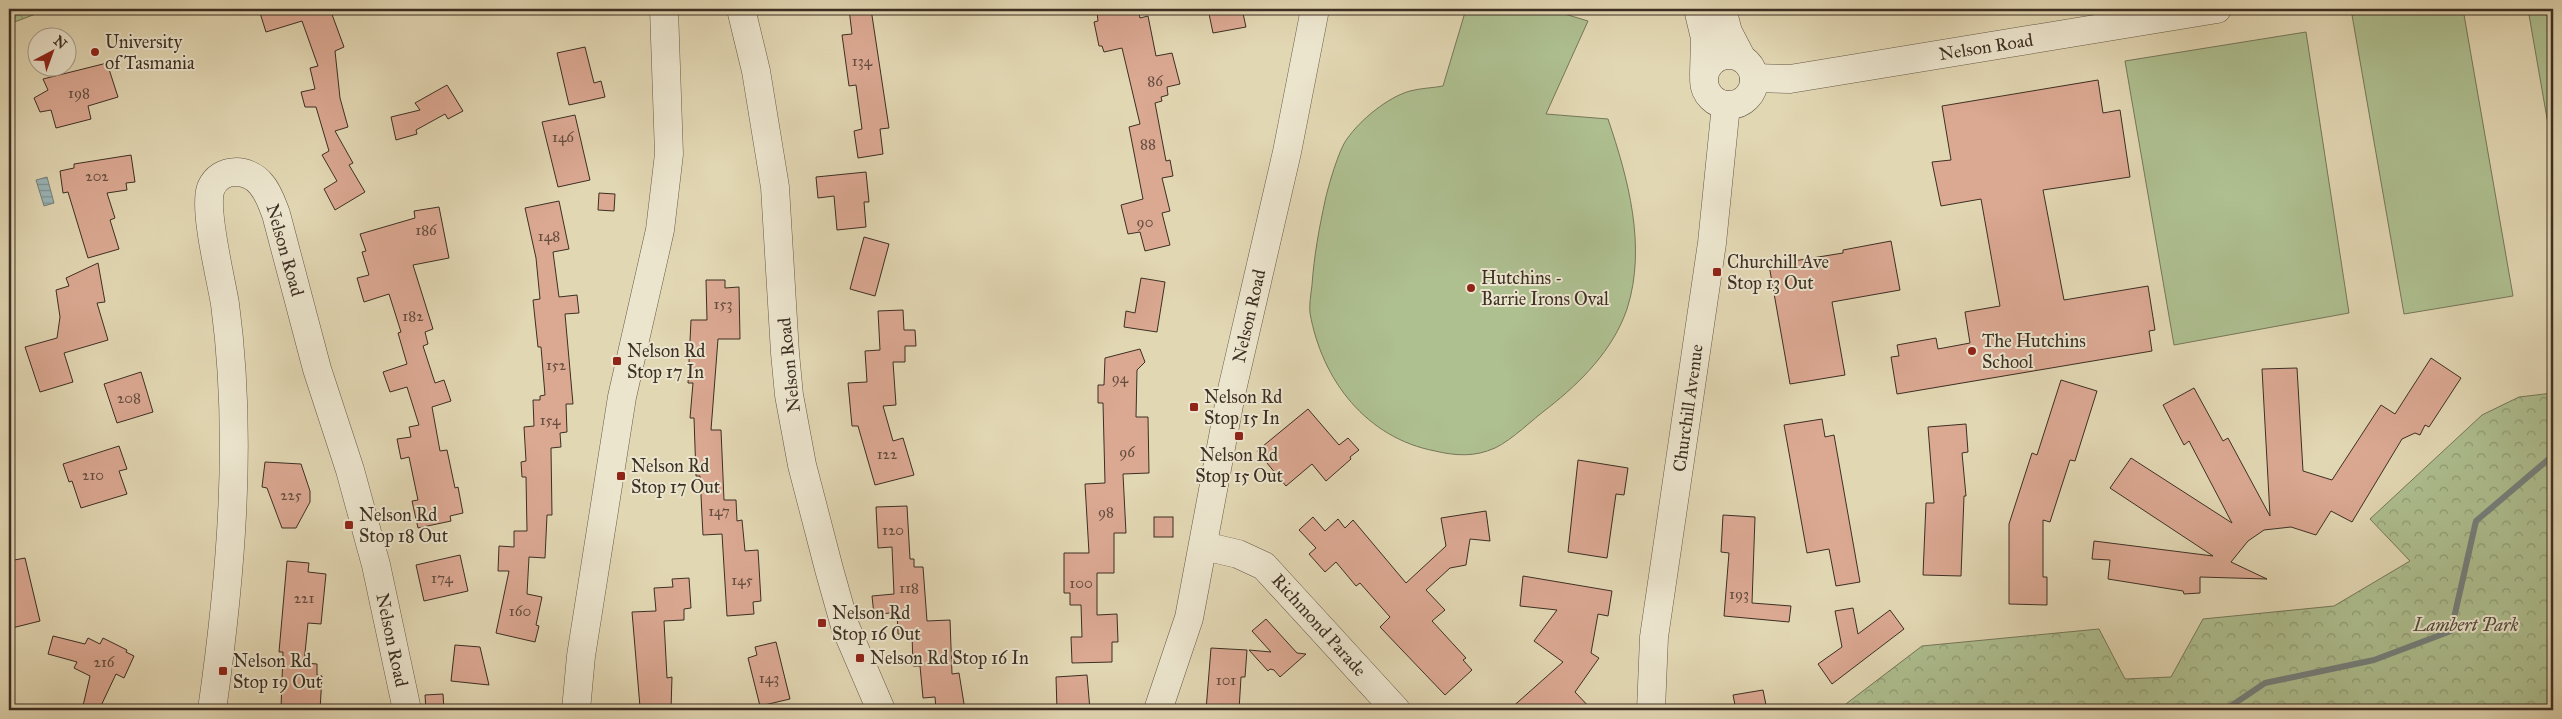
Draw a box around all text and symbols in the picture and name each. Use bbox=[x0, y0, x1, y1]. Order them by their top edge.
north arrow bbox=[28, 28, 78, 78]
street label: Nelson Road bbox=[1937, 29, 2035, 65]
place label: University of Tasmania bbox=[105, 31, 195, 74]
text: N bbox=[50, 32, 70, 53]
marker: University of Tasmania bbox=[89, 46, 101, 58]
house number: 134 bbox=[852, 52, 873, 70]
house number: 86 bbox=[1147, 72, 1164, 90]
house number: 198 bbox=[68, 84, 90, 102]
house number: 146 bbox=[552, 128, 575, 146]
house number: 88 bbox=[1140, 135, 1156, 153]
house number: 202 bbox=[85, 167, 109, 185]
street label: Nelson Road bbox=[261, 201, 309, 299]
house number: 90 bbox=[1137, 213, 1153, 231]
house number: 186 bbox=[415, 221, 438, 239]
house number: 148 bbox=[538, 227, 560, 245]
place label: Churchill Ave Stop 13 Out bbox=[1727, 251, 1829, 294]
marker: Churchill Ave Stop 13 Out bbox=[1711, 266, 1723, 278]
street label: Nelson Road bbox=[1228, 267, 1270, 365]
place label: Hutchins - Barrie Irons Oval bbox=[1481, 267, 1609, 310]
marker: Hutchins - Barrie Irons Oval bbox=[1465, 282, 1477, 294]
house number: 153 bbox=[714, 295, 732, 313]
house number: 182 bbox=[402, 307, 424, 325]
street label: Nelson Road bbox=[773, 317, 805, 413]
place label: The Hutchins School bbox=[1982, 330, 2086, 373]
place label: Nelson Rd Stop 17 In bbox=[627, 340, 705, 383]
street label: Churchill Avenue bbox=[1668, 343, 1708, 473]
marker: The Hutchins School bbox=[1966, 345, 1978, 357]
marker: Nelson Rd Stop 17 In bbox=[611, 355, 623, 367]
house number: 152 bbox=[546, 356, 567, 374]
house number: 94 bbox=[1112, 369, 1129, 387]
place label: Nelson Rd Stop 15 In bbox=[1204, 386, 1282, 429]
house number: 208 bbox=[117, 389, 141, 407]
marker: Nelson Rd Stop 15 In bbox=[1188, 401, 1200, 413]
house number: 154 bbox=[540, 411, 561, 429]
marker: Nelson Rd Stop 15 Out bbox=[1233, 430, 1245, 442]
house number: 96 bbox=[1119, 443, 1136, 461]
place label: Nelson Rd Stop 15 Out bbox=[1195, 444, 1283, 487]
house number: 122 bbox=[877, 445, 898, 463]
place label: Nelson Rd Stop 17 Out bbox=[631, 455, 721, 498]
house number: 210 bbox=[82, 466, 104, 484]
marker: Nelson Rd Stop 17 Out bbox=[615, 470, 627, 482]
house number: 225 bbox=[280, 486, 302, 504]
house number: 147 bbox=[708, 502, 730, 520]
house number: 98 bbox=[1098, 503, 1114, 521]
place label: Nelson Rd Stop 18 Out bbox=[359, 504, 449, 547]
marker: Nelson Rd Stop 18 Out bbox=[343, 519, 355, 531]
house number: 120 bbox=[882, 521, 904, 539]
house number: 174 bbox=[431, 569, 454, 587]
street label: Richmond Parade bbox=[1267, 569, 1371, 681]
house number: 145 bbox=[731, 571, 753, 589]
house number: 100 bbox=[1069, 574, 1093, 592]
house number: 118 bbox=[899, 579, 919, 597]
house number: 193 bbox=[1729, 585, 1749, 603]
house number: 221 bbox=[294, 589, 314, 607]
street label: Nelson Road bbox=[371, 591, 413, 689]
house number: 160 bbox=[509, 602, 531, 620]
place label: Nelson Rd Stop 16 Out bbox=[832, 602, 921, 645]
park label: Lambert Park bbox=[2412, 614, 2519, 636]
marker: Nelson Rd Stop 16 Out bbox=[816, 617, 828, 629]
place label: Nelson Rd Stop 16 In bbox=[870, 647, 1029, 669]
place label: Nelson Rd Stop 19 Out bbox=[233, 650, 323, 693]
marker: Nelson Rd Stop 16 In bbox=[854, 652, 866, 664]
house number: 216 bbox=[94, 653, 116, 671]
marker: Nelson Rd Stop 19 Out bbox=[217, 665, 229, 677]
house number: 143 bbox=[759, 669, 779, 687]
house number: 101 bbox=[1216, 671, 1236, 689]

